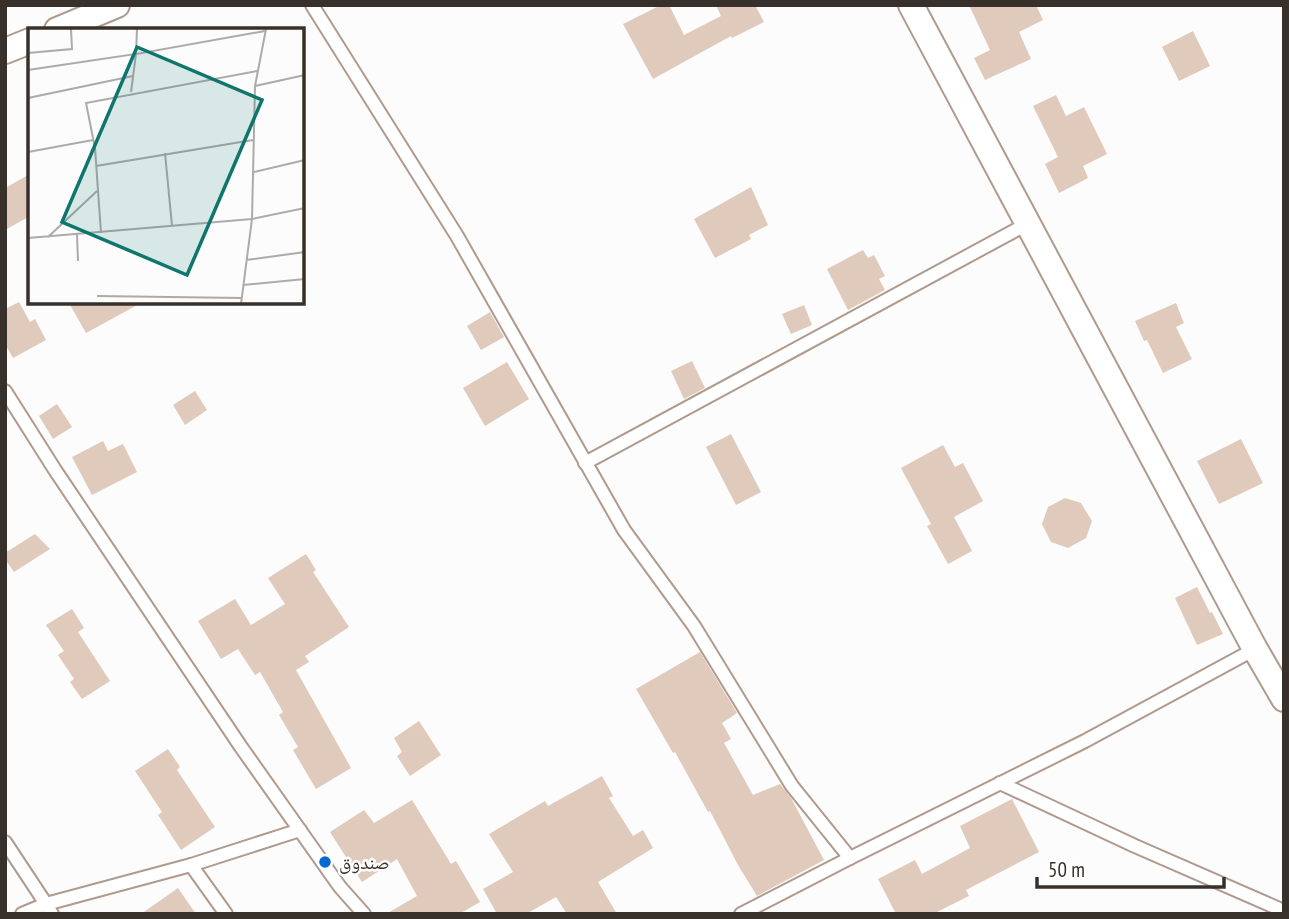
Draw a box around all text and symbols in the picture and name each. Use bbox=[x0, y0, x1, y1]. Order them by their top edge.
inset map bbox=[28, 28, 304, 304]
scale bar bbox=[1037, 846, 1224, 890]
place label: صندوق bbox=[339, 850, 390, 874]
marker: صندوق bbox=[317, 854, 333, 870]
text: 50 m bbox=[1048, 856, 1085, 883]

